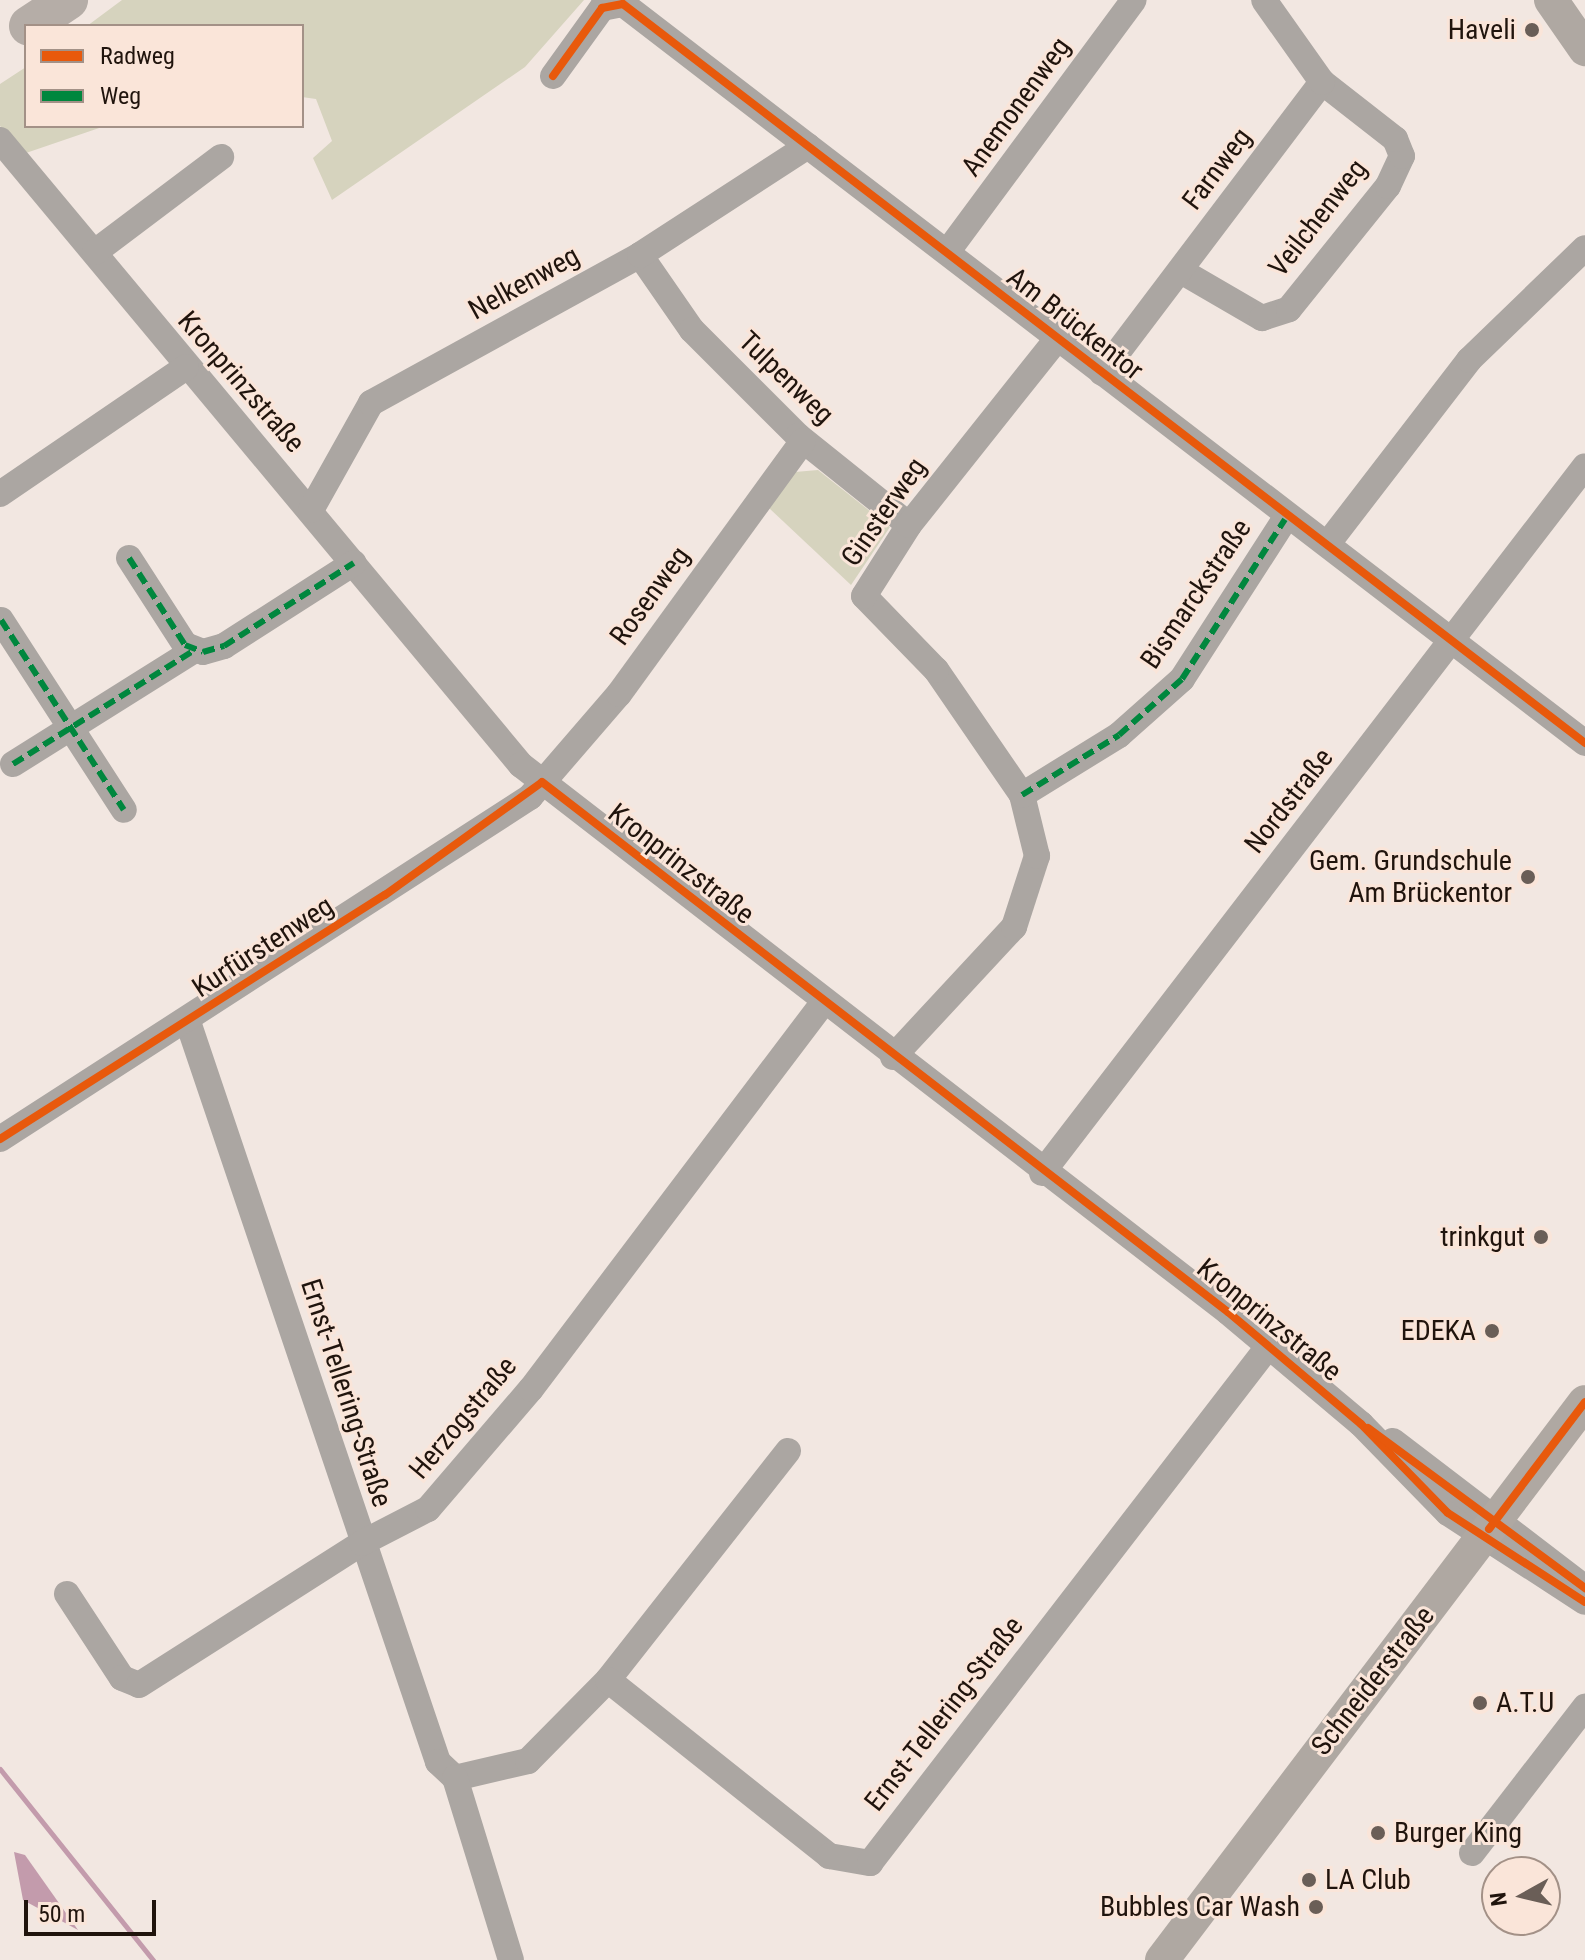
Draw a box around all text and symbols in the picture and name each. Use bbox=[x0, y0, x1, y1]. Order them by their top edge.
place label: Haveli bbox=[1448, 13, 1516, 47]
marker: Haveli bbox=[1523, 21, 1541, 39]
legend bbox=[24, 24, 304, 128]
street label: Anemonenweg bbox=[954, 31, 1078, 183]
text: Radweg bbox=[100, 42, 175, 70]
text: Weg bbox=[100, 82, 141, 110]
street label: Farnweg bbox=[1175, 121, 1259, 217]
street label: Veilchenweg bbox=[1262, 153, 1374, 283]
street label: Nelkenweg bbox=[463, 239, 585, 327]
street label: Am Brückentor bbox=[1000, 260, 1150, 388]
street label: Kronprinzstraße bbox=[171, 305, 311, 459]
street label: Tulpenweg bbox=[732, 325, 840, 431]
street label: Ginsterweg bbox=[835, 451, 933, 573]
street label: Bismarckstraße bbox=[1134, 513, 1258, 675]
street label: Rosenweg bbox=[603, 540, 697, 652]
street label: Nordstraße bbox=[1238, 742, 1340, 860]
street label: Kronprinzstraße bbox=[601, 797, 761, 931]
place label: Gem. Grundschule Am Brückentor bbox=[1309, 844, 1512, 910]
marker: Gem. Grundschule Am Brückentor bbox=[1519, 868, 1537, 886]
street label: Kurfürstenweg bbox=[186, 889, 340, 1005]
place label: trinkgut bbox=[1440, 1220, 1525, 1254]
marker: trinkgut bbox=[1532, 1228, 1550, 1246]
street label: Kronprinzstraße bbox=[1190, 1252, 1348, 1388]
street label: Ernst-Tellering-Straße bbox=[293, 1275, 399, 1511]
place label: EDEKA bbox=[1401, 1314, 1476, 1348]
marker: EDEKA bbox=[1483, 1322, 1501, 1340]
street label: Herzogstraße bbox=[402, 1350, 524, 1486]
street label: Schneiderstraße bbox=[1304, 1600, 1442, 1762]
street label: Ernst-Tellering-Straße bbox=[858, 1610, 1030, 1818]
place label: A.T.U bbox=[1496, 1686, 1554, 1720]
marker: A.T.U bbox=[1471, 1694, 1489, 1712]
place label: Burger King bbox=[1394, 1816, 1522, 1850]
marker: Burger King bbox=[1369, 1824, 1387, 1842]
north arrow bbox=[1481, 1856, 1561, 1936]
place label: LA Club bbox=[1325, 1863, 1411, 1897]
marker: LA Club bbox=[1300, 1871, 1318, 1889]
scale bar bbox=[28, 1884, 160, 1934]
place label: Bubbles Car Wash bbox=[1100, 1890, 1300, 1924]
text: N bbox=[1485, 1891, 1512, 1908]
marker: Bubbles Car Wash bbox=[1307, 1898, 1325, 1916]
text: 50 m bbox=[38, 1900, 85, 1928]

